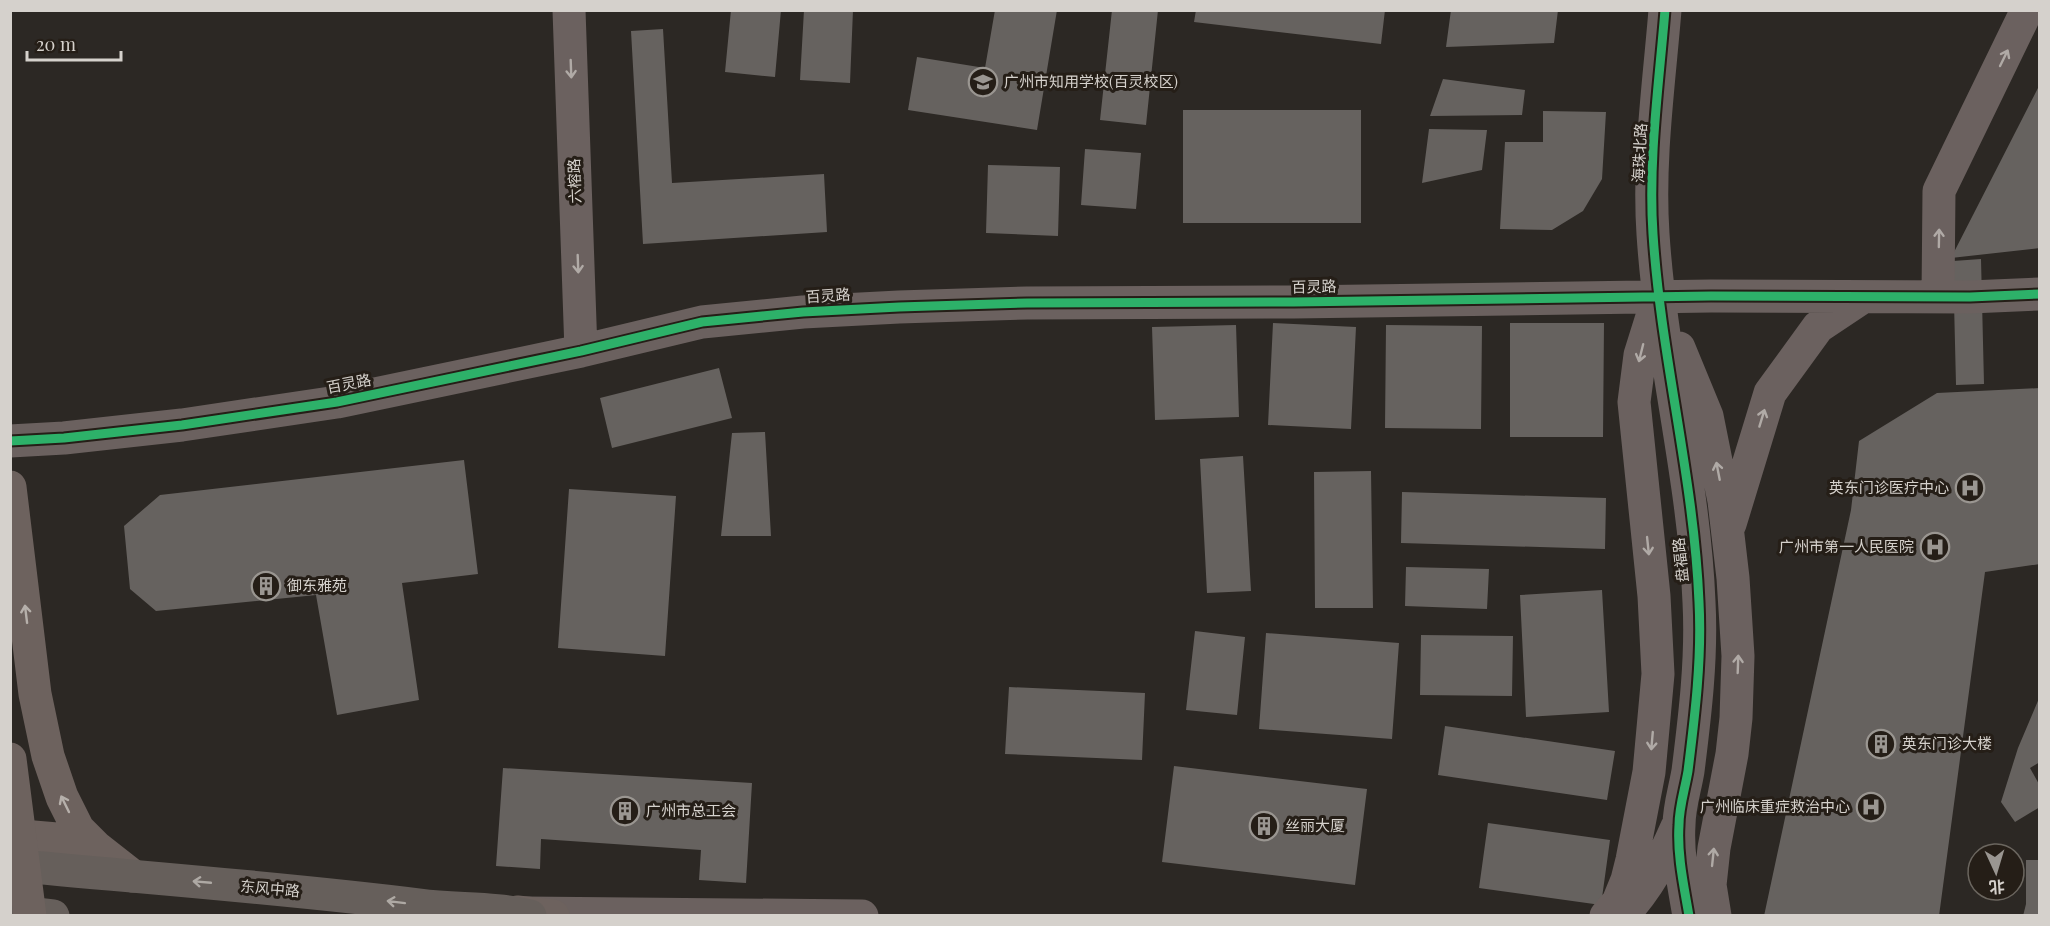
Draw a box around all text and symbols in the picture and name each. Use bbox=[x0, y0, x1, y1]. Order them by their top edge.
scale bar bbox=[27, 24, 122, 62]
text: 20 m bbox=[36, 32, 76, 56]
one-way arrow bbox=[1998, 49, 2010, 67]
one-way arrow bbox=[566, 58, 577, 78]
school or university icon: 广州市知用学校(百灵校区) bbox=[967, 66, 999, 98]
place label: 广州市知用学校(百灵校区) bbox=[1004, 71, 1178, 91]
street label: 海珠北路 bbox=[1627, 122, 1651, 183]
street label: 六榕路 bbox=[563, 158, 585, 204]
one-way arrow bbox=[1933, 228, 1944, 248]
one-way arrow bbox=[572, 253, 583, 273]
street label: 百灵路 bbox=[1291, 276, 1337, 296]
street label: 百灵路 bbox=[805, 283, 851, 307]
one-way arrow bbox=[1635, 343, 1647, 362]
street label: 百灵路 bbox=[325, 369, 373, 397]
one-way arrow bbox=[1757, 409, 1768, 428]
one-way arrow bbox=[1712, 461, 1723, 481]
hospital icon: 英东门诊医疗中心 bbox=[1954, 472, 1986, 504]
place label: 英东门诊医疗中心 bbox=[1829, 477, 1949, 497]
hospital icon: 广州市第一人民医院 bbox=[1919, 531, 1951, 563]
one-way arrow bbox=[1643, 536, 1654, 556]
place label: 广州市第一人民医院 bbox=[1779, 536, 1914, 556]
street label: 盘福路 bbox=[1668, 537, 1692, 584]
building icon: 御东雅苑 bbox=[250, 570, 282, 602]
place label: 御东雅苑 bbox=[287, 575, 347, 595]
one-way arrow bbox=[20, 605, 31, 625]
one-way arrow bbox=[1732, 655, 1744, 675]
building icon: 英东门诊大楼 bbox=[1865, 728, 1897, 760]
one-way arrow bbox=[1646, 730, 1657, 750]
place label: 英东门诊大楼 bbox=[1902, 733, 1992, 753]
hospital icon: 广州临床重症救治中心 bbox=[1855, 791, 1887, 823]
building icon: 广州市总工会 bbox=[609, 795, 641, 827]
one-way arrow bbox=[59, 796, 71, 814]
place label: 广州临床重症救治中心 bbox=[1700, 796, 1850, 816]
place label: 广州市总工会 bbox=[646, 800, 736, 820]
building icon: 丝丽大厦 bbox=[1248, 810, 1280, 842]
place label: 丝丽大厦 bbox=[1285, 815, 1345, 835]
north arrow bbox=[1966, 842, 2026, 902]
one-way arrow bbox=[1708, 848, 1719, 868]
street label: 东风中路 bbox=[239, 875, 301, 901]
one-way arrow bbox=[192, 876, 212, 887]
text: 北 bbox=[1988, 876, 2006, 898]
one-way arrow bbox=[386, 896, 406, 907]

